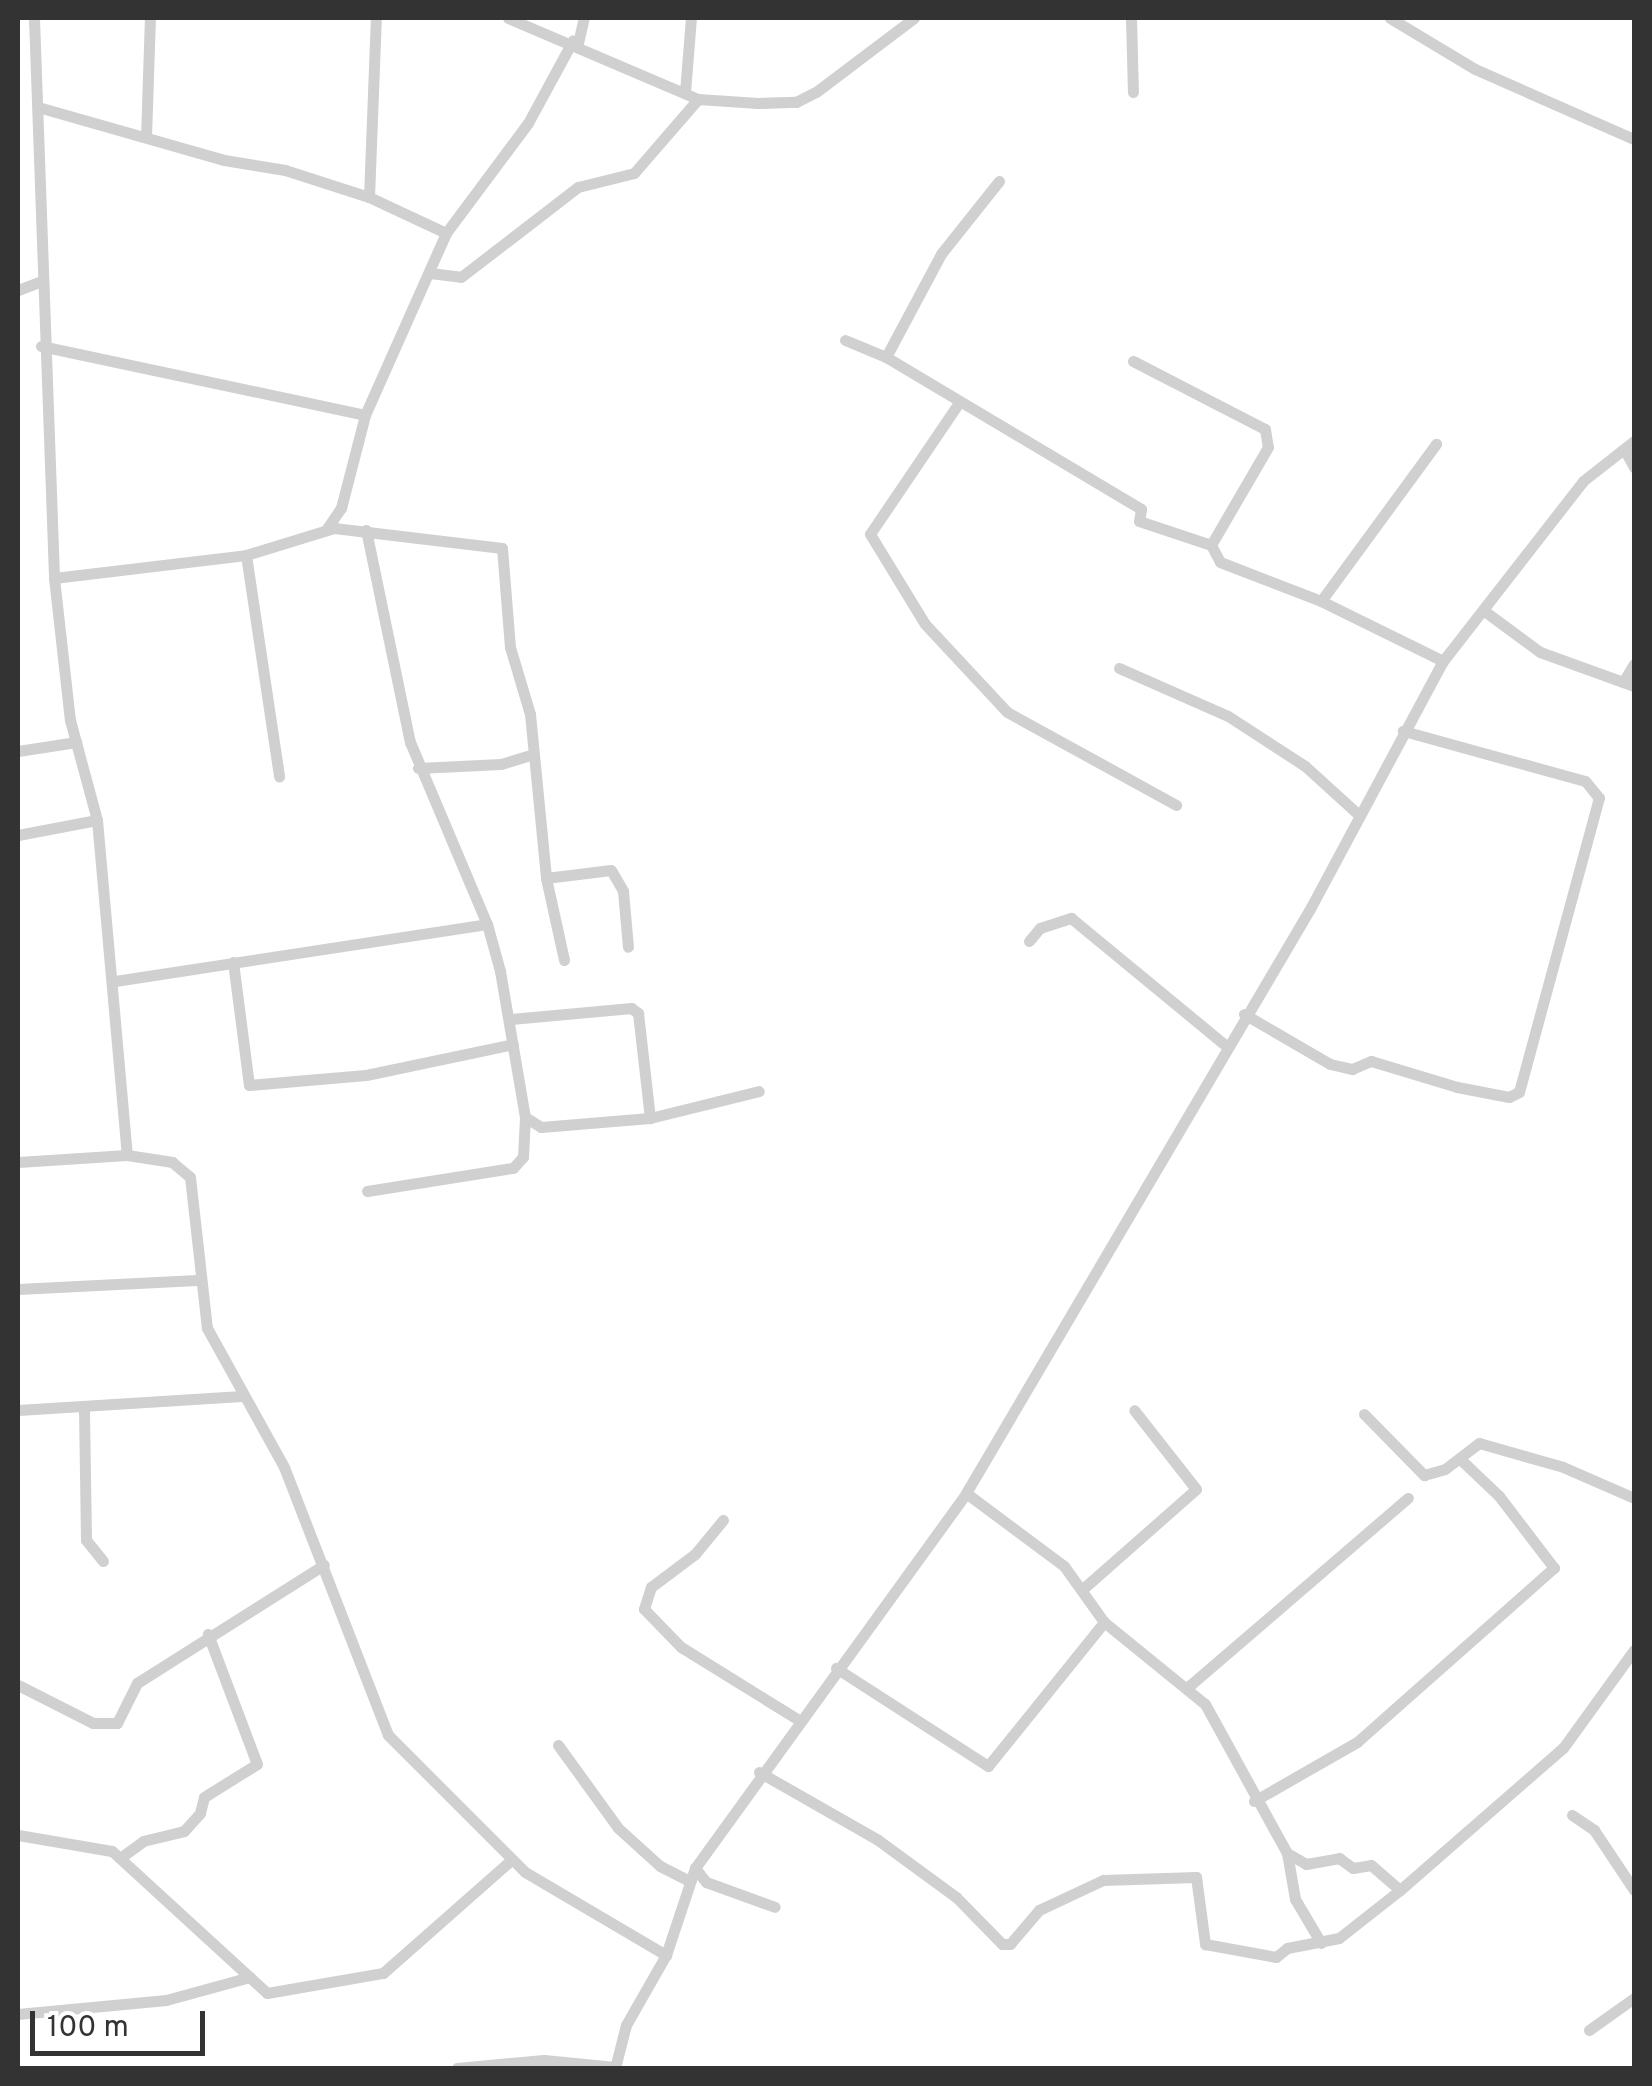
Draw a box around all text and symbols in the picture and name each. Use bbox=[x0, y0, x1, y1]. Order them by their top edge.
scale bar bbox=[35, 1991, 210, 2053]
text: 100 m bbox=[47, 2010, 129, 2047]

